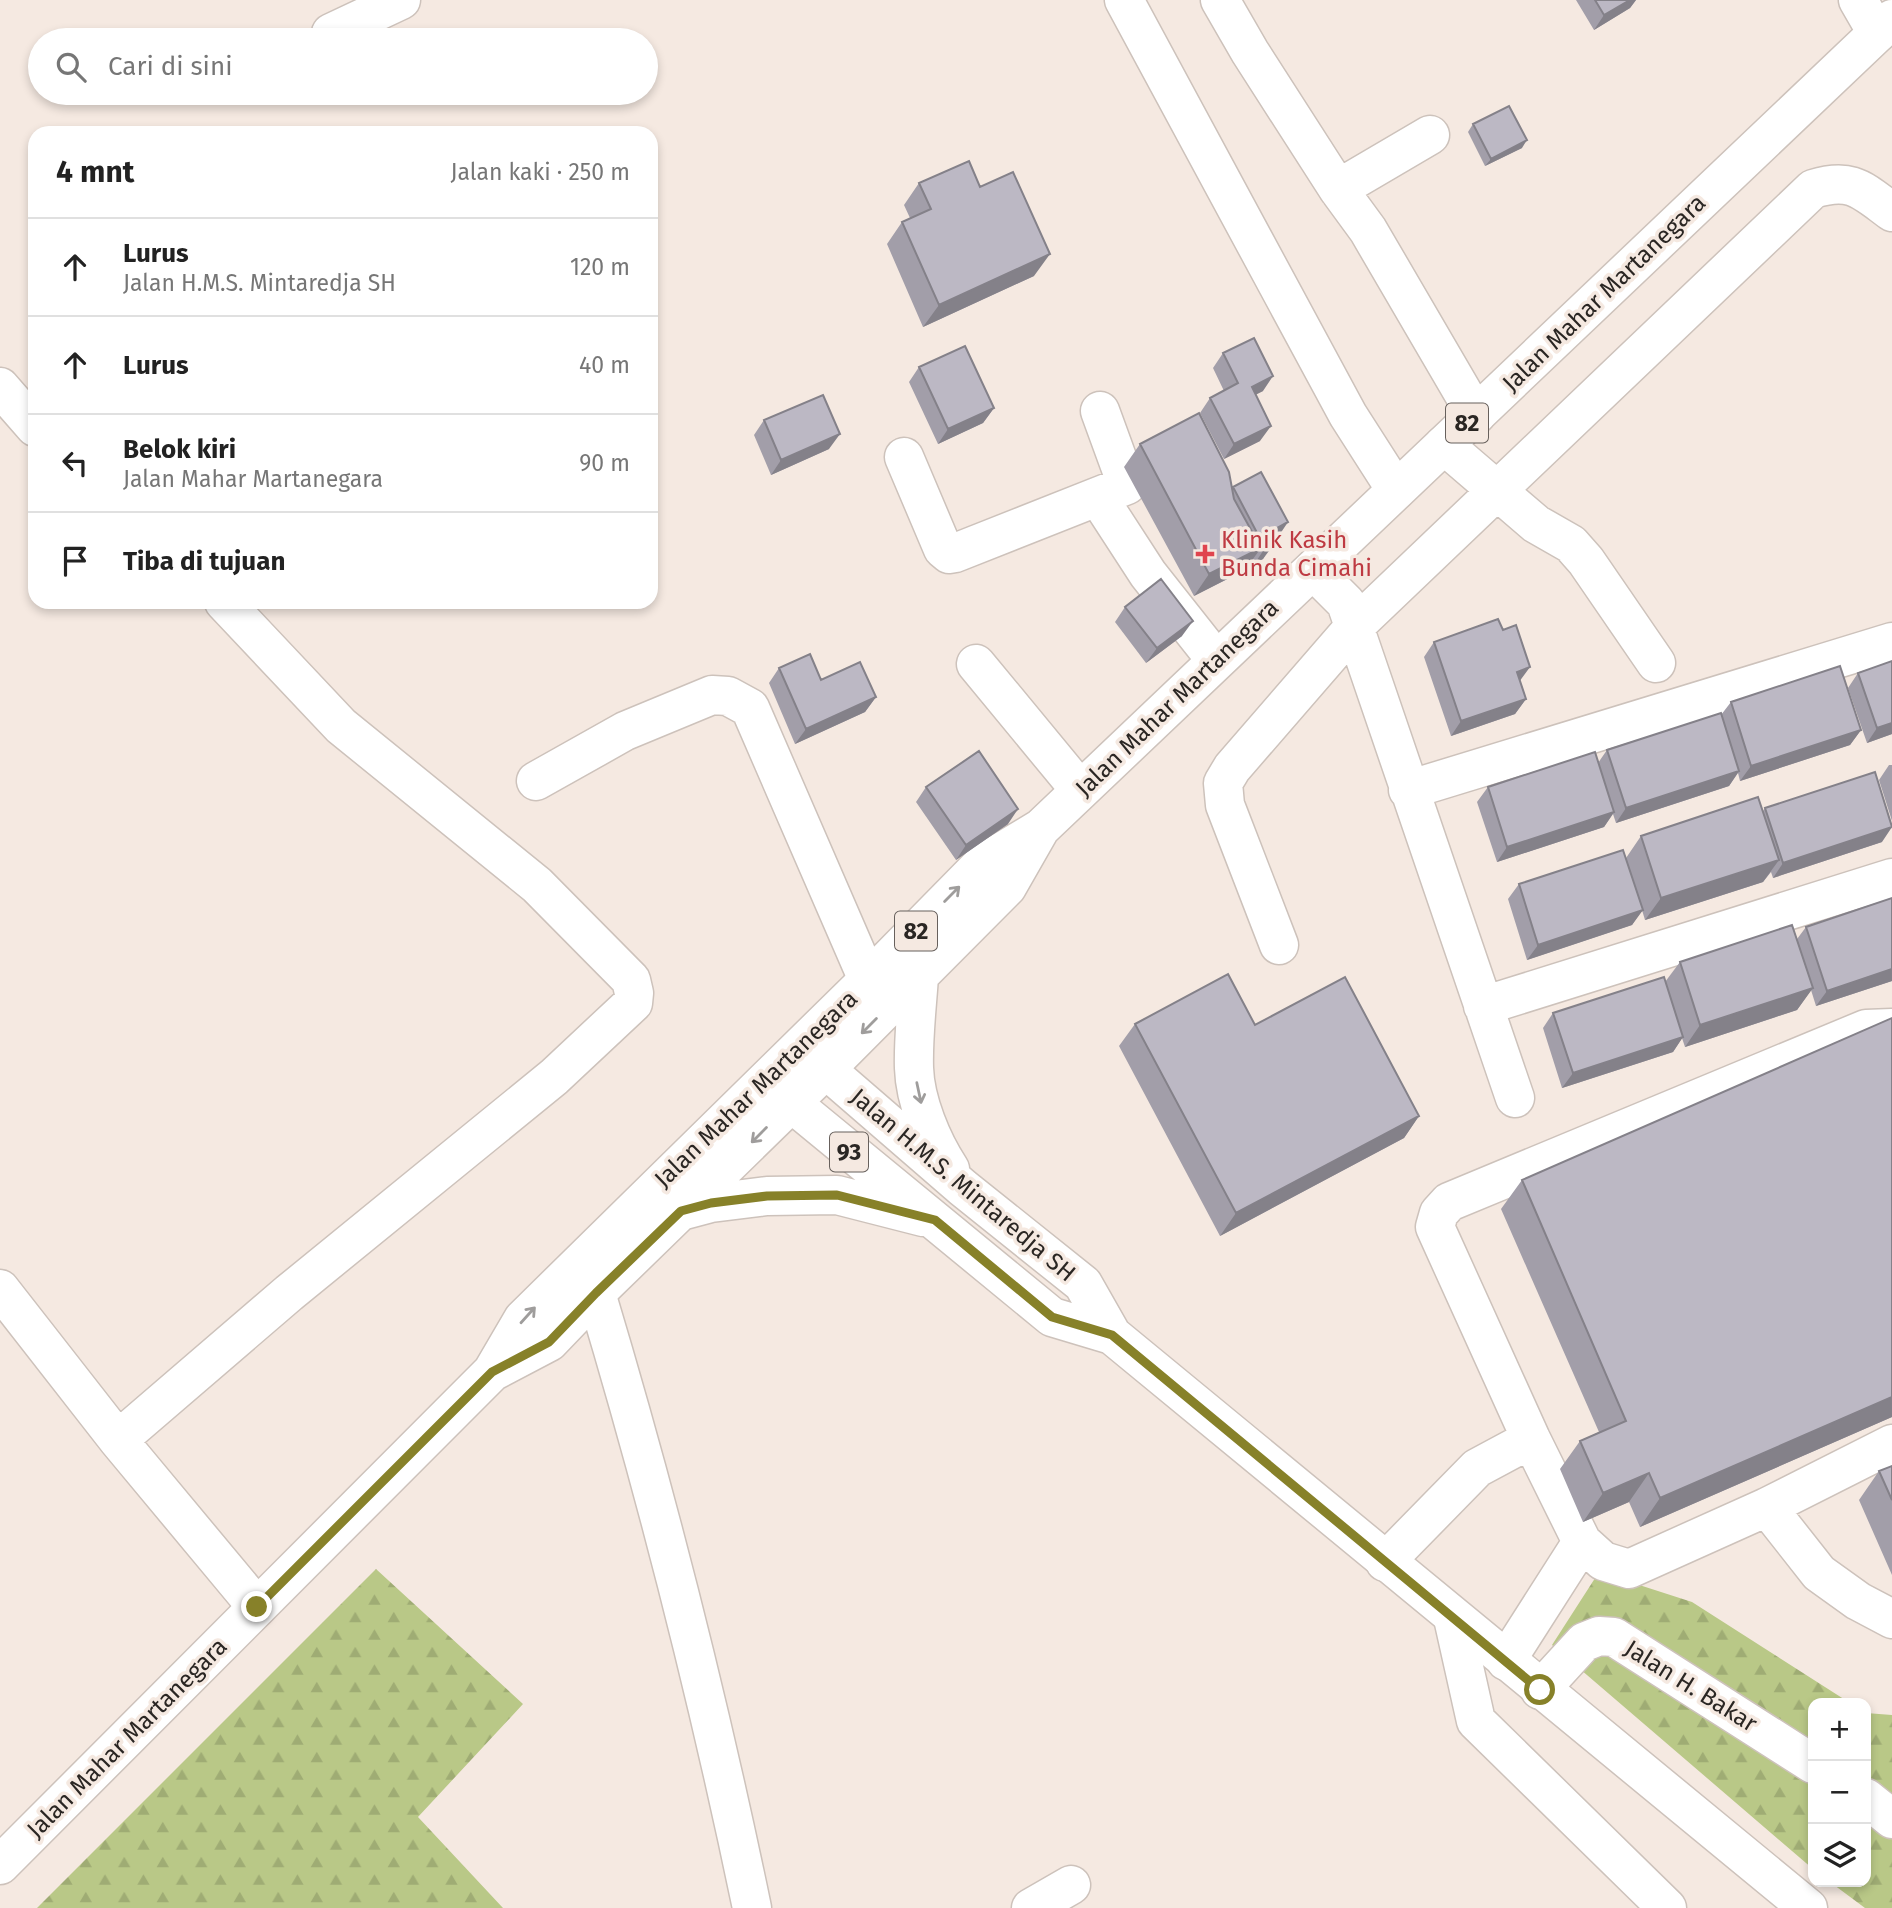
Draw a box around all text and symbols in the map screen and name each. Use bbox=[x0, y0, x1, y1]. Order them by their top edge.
search box bbox=[28, 28, 658, 105]
icon: search bbox=[52, 48, 90, 86]
text: Cari di sini bbox=[108, 51, 233, 82]
text: 4 mnt bbox=[56, 154, 134, 190]
text: Jalan kaki · 250 m bbox=[451, 158, 630, 186]
street label: Jalan Mahar Martanegara bbox=[1497, 189, 1711, 397]
text: Lurus bbox=[123, 238, 189, 269]
icon: ahead bbox=[56, 248, 94, 286]
text: 120 m bbox=[570, 253, 630, 281]
text: Jalan H.M.S. Mintaredja SH bbox=[123, 269, 396, 297]
icon: ahead bbox=[56, 346, 94, 384]
text: Lurus bbox=[123, 350, 189, 381]
text: 40 m bbox=[579, 351, 630, 379]
road number: 82 bbox=[1446, 404, 1488, 442]
text: Belok kiri bbox=[123, 434, 236, 465]
icon: left bbox=[56, 444, 94, 482]
text: 90 m bbox=[579, 449, 630, 477]
text: Jalan Mahar Martanegara bbox=[123, 465, 383, 493]
place label: Klinik Kasih Bunda Cimahi bbox=[1221, 526, 1372, 582]
icon: arrive bbox=[56, 542, 94, 580]
marker: Klinik Kasih Bunda Cimahi bbox=[1195, 544, 1215, 564]
text: Tiba di tujuan bbox=[123, 546, 285, 577]
street label: Jalan Mahar Martanegara bbox=[1070, 594, 1284, 802]
one-way arrow bbox=[943, 886, 960, 903]
road number: 82 bbox=[895, 912, 937, 950]
street label: Jalan Mahar Martanegara bbox=[649, 985, 863, 1193]
one-way arrow bbox=[861, 1017, 878, 1034]
one-way arrow bbox=[912, 1081, 926, 1104]
street label: Jalan H.M.S. Mintaredja SH bbox=[845, 1083, 1081, 1287]
one-way arrow bbox=[751, 1126, 768, 1143]
road number: 93 bbox=[830, 1133, 868, 1172]
one-way arrow bbox=[520, 1307, 537, 1324]
route end bbox=[241, 1591, 272, 1622]
street label: Jalan Mahar Martanegara bbox=[21, 1632, 233, 1844]
street label: Jalan H. Bakar bbox=[1620, 1634, 1763, 1738]
route start bbox=[1524, 1674, 1555, 1705]
map controls bbox=[1808, 1698, 1871, 1887]
button: + bbox=[1808, 1698, 1871, 1761]
button: − bbox=[1808, 1761, 1871, 1824]
button: layers bbox=[1808, 1824, 1871, 1887]

